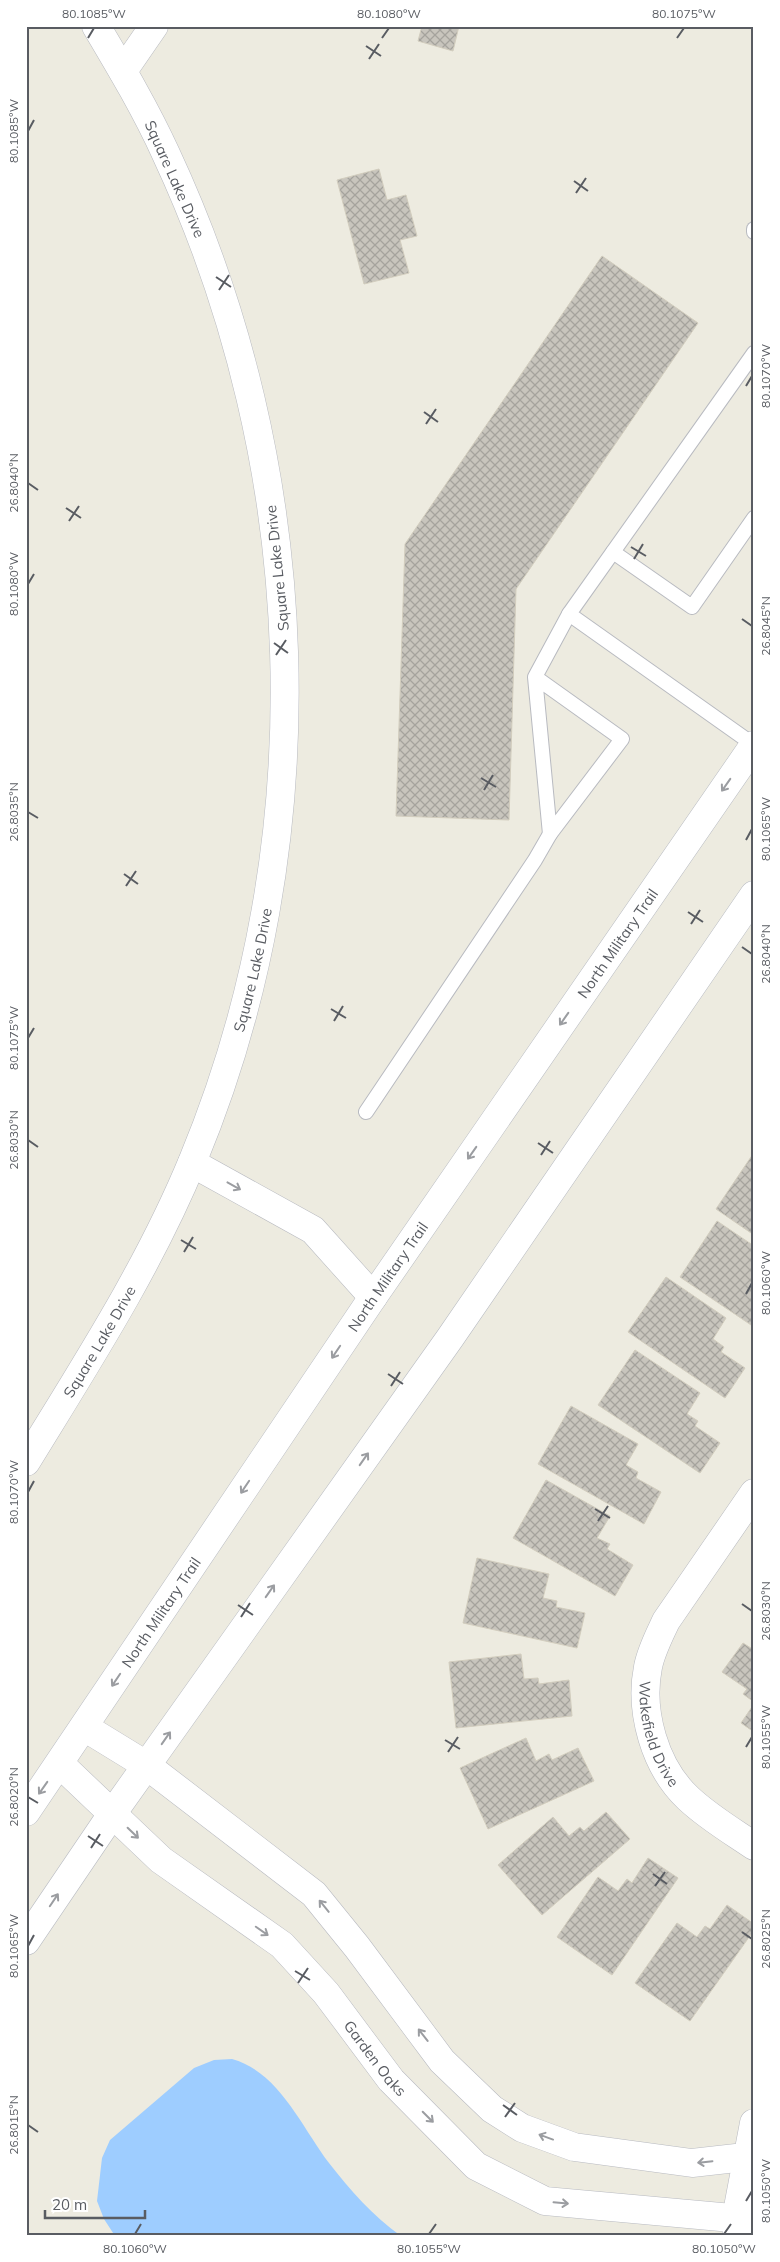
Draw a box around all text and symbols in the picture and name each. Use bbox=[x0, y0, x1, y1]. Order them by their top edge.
text: 80.1085°W bbox=[62, 6, 126, 21]
text: 80.1080°W bbox=[357, 6, 421, 21]
text: 80.1075°W bbox=[652, 6, 716, 21]
text: 80.1085°W bbox=[6, 99, 21, 163]
street label: Square Lake Drive bbox=[141, 117, 209, 241]
text: 80.1070°W bbox=[758, 344, 773, 408]
text: 26.8040°N bbox=[6, 453, 21, 513]
street label: Square Lake Drive bbox=[261, 504, 293, 632]
text: 80.1080°W bbox=[6, 552, 21, 616]
text: 26.8045°N bbox=[758, 596, 773, 656]
one-way arrow bbox=[721, 778, 731, 792]
text: 26.8035°N bbox=[6, 782, 21, 842]
text: 80.1065°W bbox=[758, 797, 773, 861]
street label: North Military Trail bbox=[573, 885, 662, 1001]
street label: Square Lake Drive bbox=[229, 906, 275, 1034]
text: 26.8040°N bbox=[758, 924, 773, 984]
text: 80.1075°W bbox=[6, 1006, 21, 1070]
one-way arrow bbox=[559, 1012, 569, 1026]
text: 26.8030°N bbox=[6, 1110, 21, 1170]
one-way arrow bbox=[467, 1146, 477, 1160]
one-way arrow bbox=[227, 1182, 241, 1192]
street label: North Military Trail bbox=[343, 1218, 432, 1335]
text: 80.1060°W bbox=[758, 1251, 773, 1315]
street label: Square Lake Drive bbox=[59, 1282, 139, 1401]
one-way arrow bbox=[331, 1344, 341, 1358]
one-way arrow bbox=[359, 1452, 369, 1466]
text: 80.1070°W bbox=[6, 1460, 21, 1524]
one-way arrow bbox=[240, 1479, 250, 1493]
street label: North Military Trail bbox=[117, 1553, 205, 1671]
text: 26.8030°N bbox=[758, 1581, 773, 1641]
one-way arrow bbox=[265, 1584, 275, 1598]
one-way arrow bbox=[111, 1672, 121, 1686]
street label: Wakefield Drive bbox=[636, 1681, 684, 1790]
text: 80.1055°W bbox=[758, 1705, 773, 1769]
one-way arrow bbox=[161, 1731, 171, 1745]
text: 26.8020°N bbox=[6, 1767, 21, 1827]
one-way arrow bbox=[38, 1781, 48, 1795]
one-way arrow bbox=[127, 1827, 139, 1839]
one-way arrow bbox=[48, 1893, 59, 1907]
one-way arrow bbox=[318, 1900, 329, 1913]
text: 26.8025°N bbox=[758, 1909, 773, 1969]
text: 80.1065°W bbox=[6, 1914, 21, 1978]
one-way arrow bbox=[255, 1926, 269, 1936]
street label: Garden Oaks bbox=[340, 2016, 411, 2100]
one-way arrow bbox=[417, 2029, 428, 2042]
text: 26.8015°N bbox=[6, 2095, 21, 2155]
one-way arrow bbox=[422, 2111, 434, 2123]
one-way arrow bbox=[539, 2132, 554, 2141]
one-way arrow bbox=[698, 2157, 714, 2167]
text: 80.1050°W bbox=[758, 2159, 773, 2223]
scale bar bbox=[45, 2187, 145, 2219]
text: 20 m bbox=[52, 2195, 87, 2214]
one-way arrow bbox=[553, 2198, 569, 2208]
text: 80.1060°W bbox=[103, 2241, 167, 2256]
text: 80.1055°W bbox=[397, 2241, 461, 2256]
text: 80.1050°W bbox=[692, 2241, 756, 2256]

